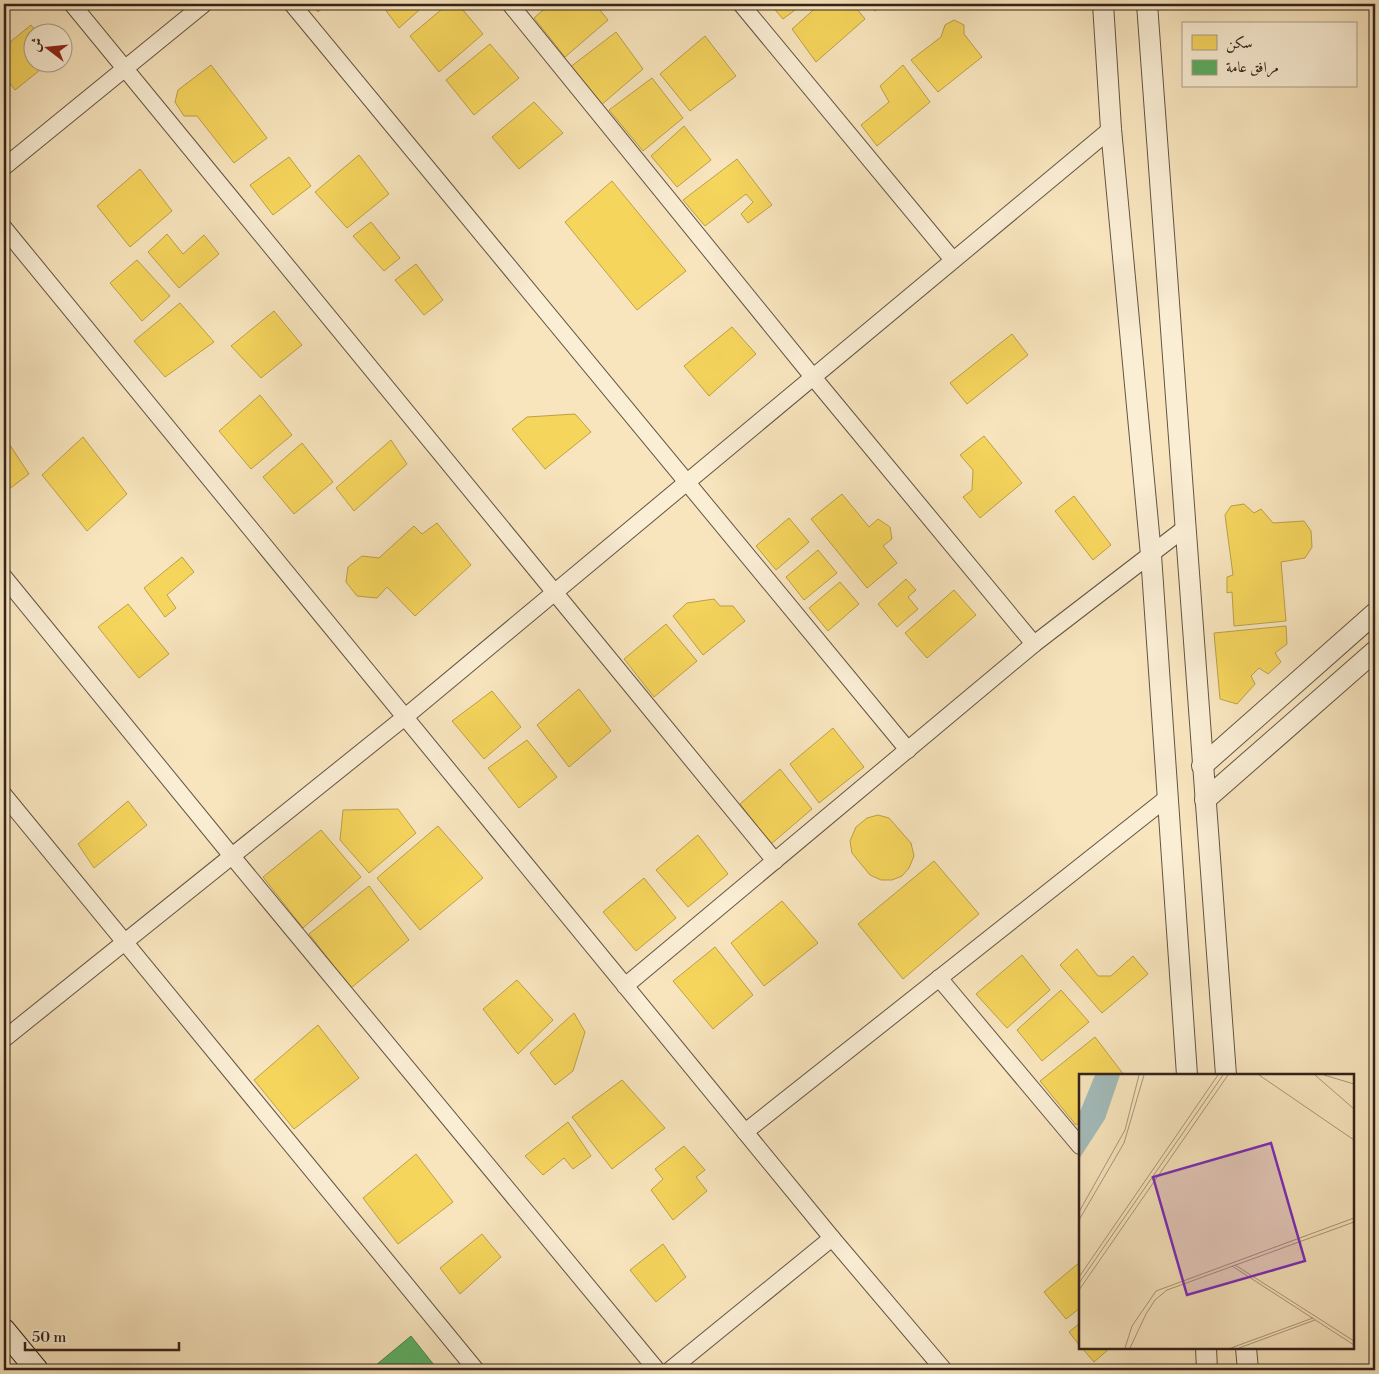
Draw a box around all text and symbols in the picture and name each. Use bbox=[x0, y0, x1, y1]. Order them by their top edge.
north arrow bbox=[22, 22, 72, 72]
legend bbox=[1182, 22, 1356, 88]
text: سكن bbox=[1226, 34, 1253, 53]
text: ش bbox=[26, 35, 47, 54]
text: مرافق عامة bbox=[1226, 58, 1279, 78]
inset map bbox=[1079, 1074, 1354, 1349]
scale bar bbox=[25, 1319, 179, 1351]
text: 50 m bbox=[32, 1328, 66, 1347]

